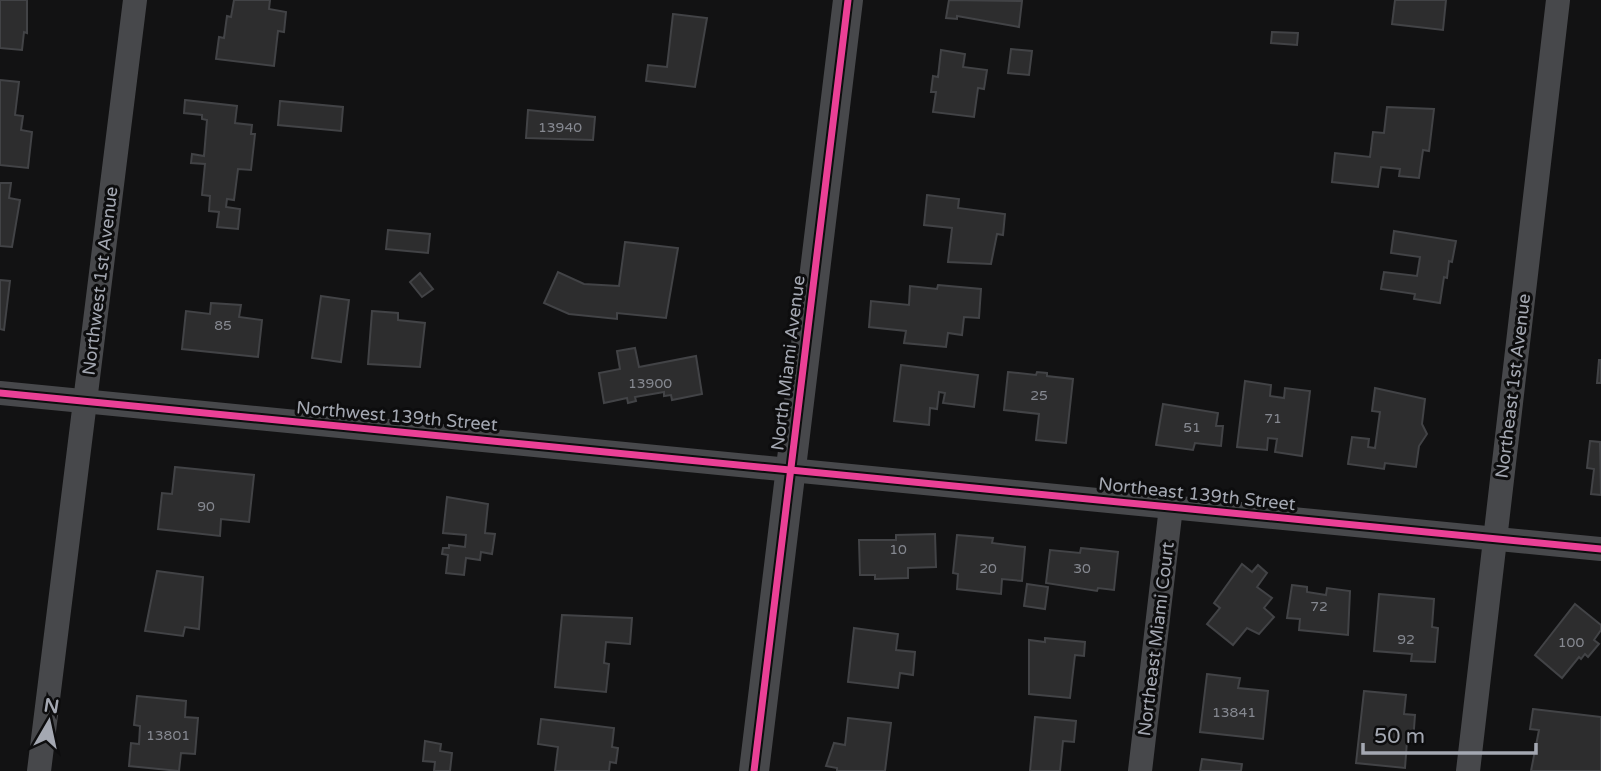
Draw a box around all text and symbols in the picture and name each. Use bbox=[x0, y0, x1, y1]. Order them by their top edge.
house number: 13940 bbox=[538, 119, 582, 136]
street label: Northwest 1st Avenue bbox=[78, 185, 122, 377]
street label: North Miami Avenue bbox=[766, 274, 810, 452]
street label: Northeast 1st Avenue bbox=[1491, 292, 1535, 480]
house number: 85 bbox=[214, 317, 232, 334]
house number: 13900 bbox=[628, 375, 672, 392]
house number: 25 bbox=[1030, 387, 1048, 404]
street label: Northwest 139th Street bbox=[295, 396, 499, 436]
house number: 71 bbox=[1264, 410, 1282, 427]
house number: 51 bbox=[1183, 419, 1201, 436]
street label: Northeast 139th Street bbox=[1097, 473, 1297, 515]
house number: 90 bbox=[197, 498, 215, 515]
street label: Northeast Miami Court bbox=[1133, 540, 1179, 737]
house number: 10 bbox=[889, 541, 907, 558]
house number: 20 bbox=[979, 560, 997, 577]
house number: 30 bbox=[1073, 560, 1091, 577]
house number: 72 bbox=[1310, 598, 1328, 615]
house number: 92 bbox=[1397, 631, 1415, 648]
house number: 100 bbox=[1558, 634, 1584, 651]
north arrow bbox=[14, 687, 84, 757]
text: N bbox=[42, 694, 61, 718]
house number: 13841 bbox=[1212, 704, 1256, 721]
scale bar bbox=[1363, 712, 1536, 756]
text: 50 m bbox=[1374, 724, 1425, 749]
house number: 13801 bbox=[146, 727, 190, 744]

